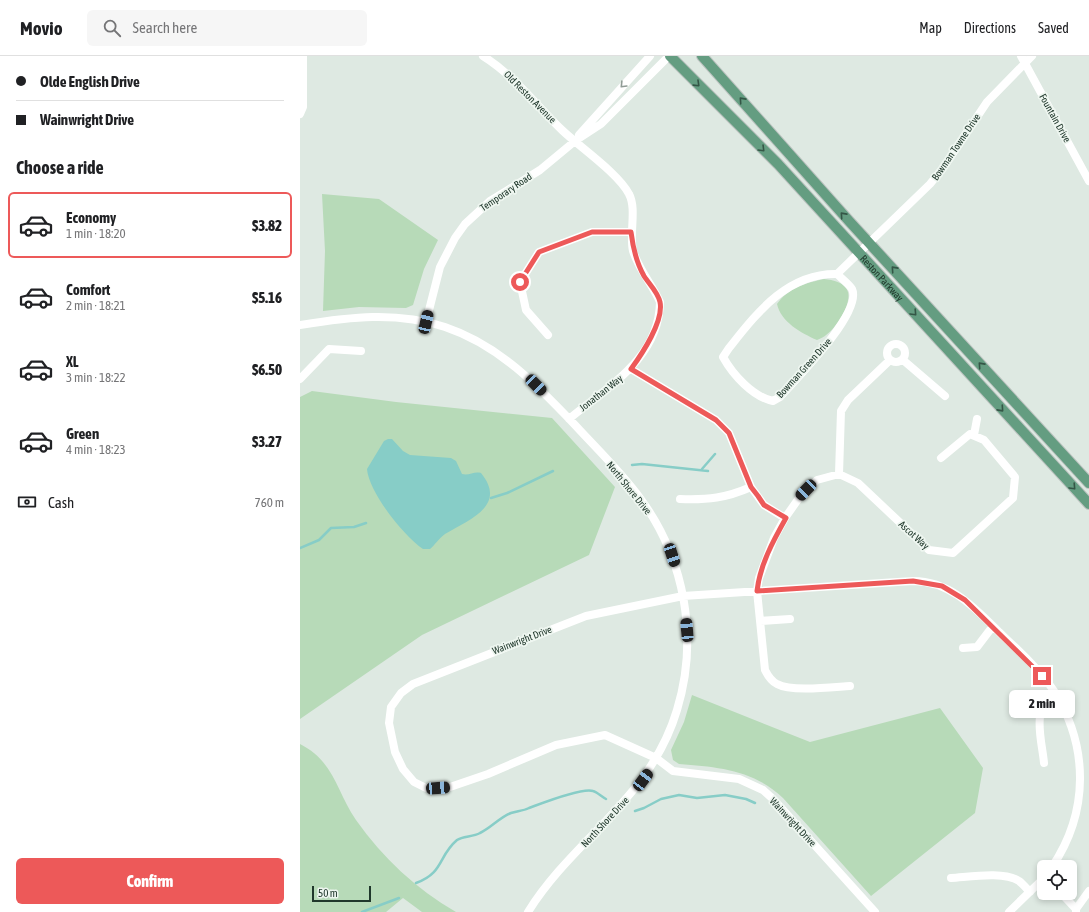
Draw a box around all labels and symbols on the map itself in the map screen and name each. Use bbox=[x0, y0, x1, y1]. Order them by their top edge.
street label: Old Reston Avenue bbox=[502, 69, 559, 126]
one-way arrow bbox=[692, 79, 700, 87]
one-way arrow bbox=[620, 80, 628, 88]
street label: Fountain Drive bbox=[1037, 92, 1073, 145]
one-way arrow bbox=[740, 98, 747, 105]
street label: Bowman Towne Drive bbox=[930, 111, 983, 182]
one-way arrow bbox=[757, 144, 765, 152]
street label: Temporary Road bbox=[478, 171, 534, 213]
one-way arrow bbox=[841, 212, 848, 220]
street label: Reston Parkway bbox=[858, 253, 906, 303]
one-way arrow bbox=[891, 266, 898, 274]
route start bbox=[511, 273, 529, 291]
one-way arrow bbox=[909, 308, 916, 316]
car bbox=[417, 309, 435, 335]
street label: Bowman Green Drive bbox=[774, 336, 834, 400]
one-way arrow bbox=[979, 362, 986, 370]
car bbox=[523, 372, 549, 398]
street label: Jonathan Way bbox=[577, 373, 625, 413]
one-way arrow bbox=[997, 404, 1004, 412]
street label: North Shore Drive bbox=[604, 459, 654, 517]
car bbox=[793, 477, 819, 503]
one-way arrow bbox=[1068, 482, 1076, 490]
street label: Ascot Way bbox=[897, 519, 931, 551]
car bbox=[663, 542, 681, 568]
car bbox=[680, 618, 694, 642]
street label: Wainwright Drive bbox=[491, 623, 554, 656]
route end bbox=[1033, 667, 1051, 685]
callout: 2 min bbox=[1009, 690, 1075, 718]
car bbox=[631, 767, 655, 793]
car bbox=[426, 781, 450, 795]
street label: North Shore Drive bbox=[579, 794, 631, 849]
street label: Wainwright Drive bbox=[768, 795, 819, 849]
scale bar bbox=[312, 884, 371, 903]

